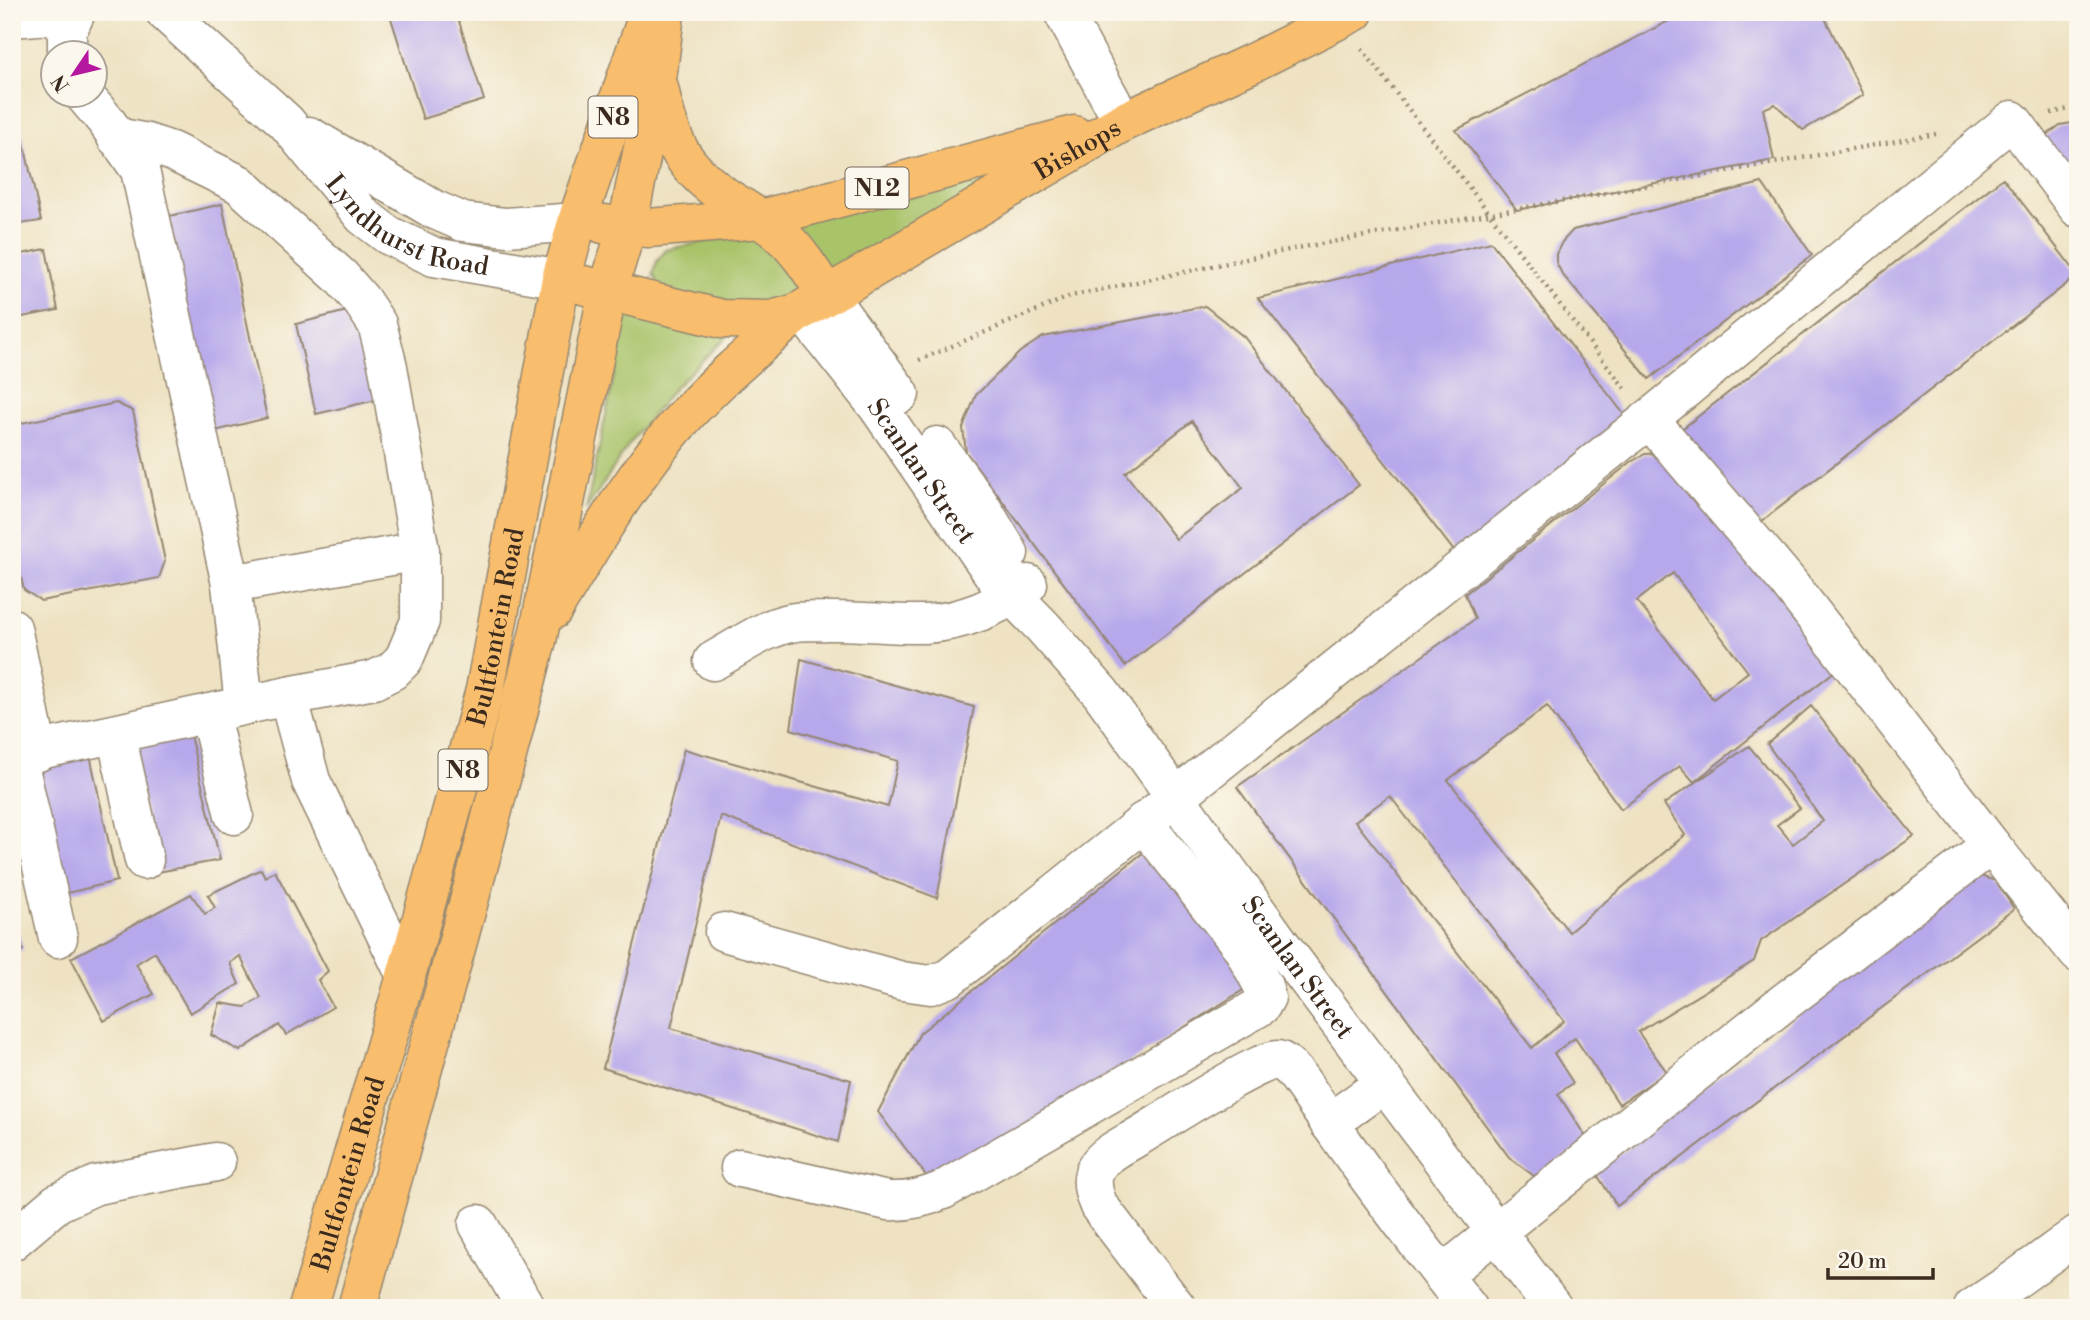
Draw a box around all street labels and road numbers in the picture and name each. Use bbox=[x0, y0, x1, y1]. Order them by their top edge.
road number: N8 bbox=[588, 96, 638, 138]
street label: Bishops bbox=[1028, 112, 1127, 188]
street label: Lyndhurst Road bbox=[318, 168, 491, 283]
road number: N12 bbox=[846, 168, 908, 208]
street label: Scanlan Street bbox=[860, 393, 982, 550]
street label: Bultfontein Road bbox=[461, 525, 532, 731]
road number: N8 bbox=[438, 750, 488, 790]
street label: Scanlan Street bbox=[1235, 890, 1361, 1045]
street label: Bultfontein Road bbox=[305, 1073, 392, 1276]

